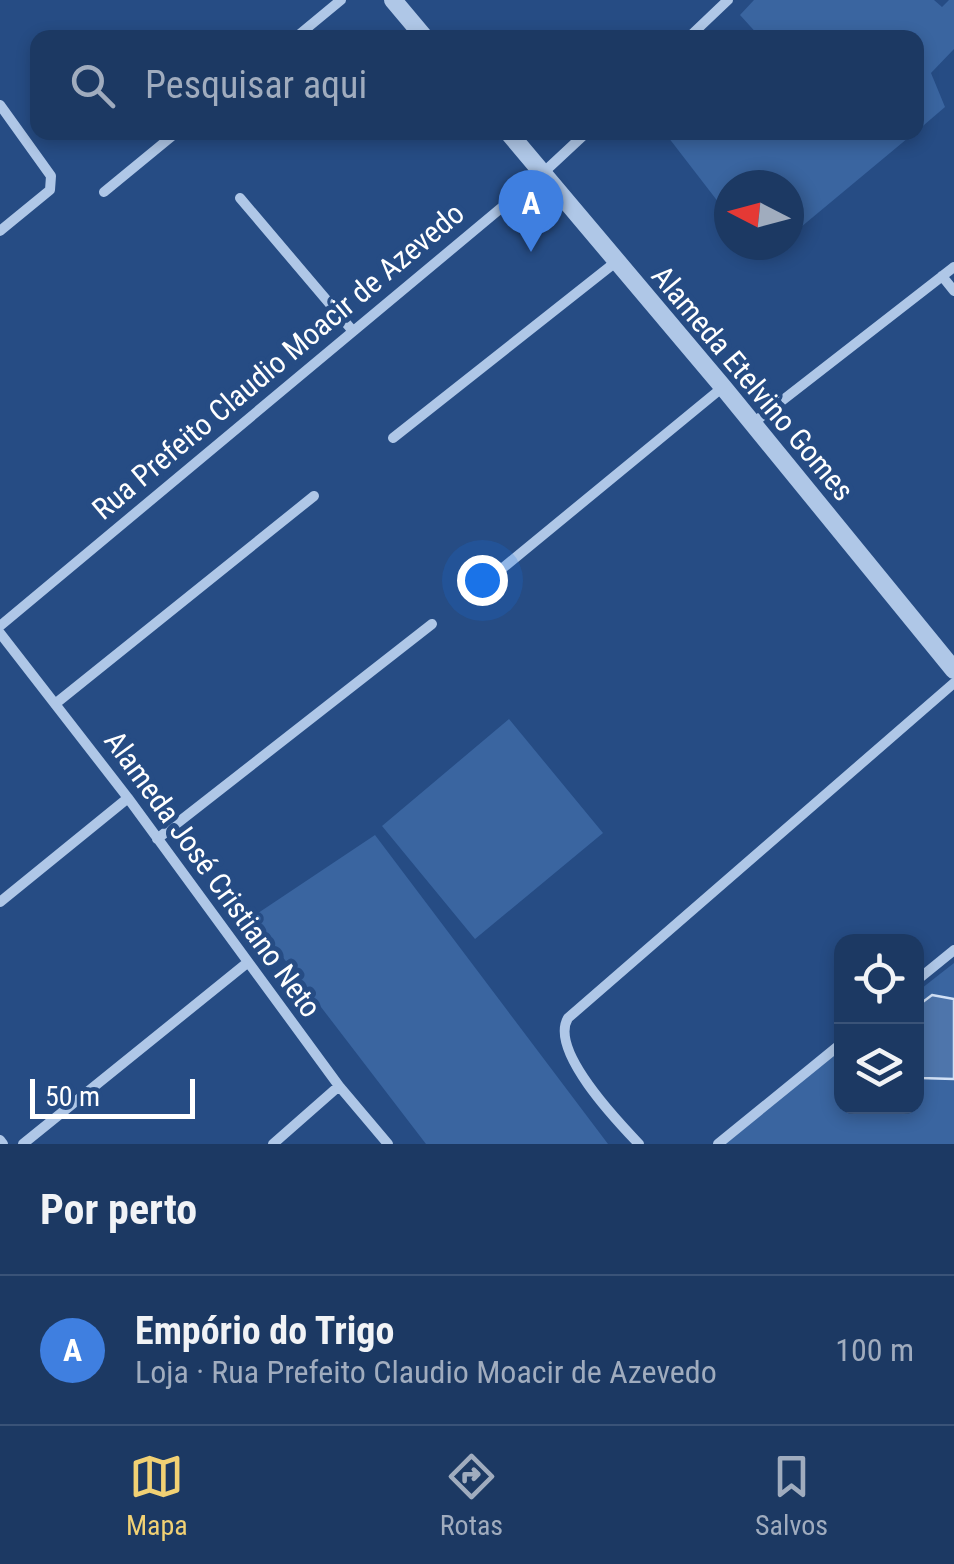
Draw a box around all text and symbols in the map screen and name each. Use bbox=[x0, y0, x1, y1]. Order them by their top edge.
search box bbox=[30, 30, 924, 140]
icon: search bbox=[65, 58, 120, 113]
text: Pesquisar aqui bbox=[145, 63, 367, 107]
pin: A bbox=[498, 170, 564, 252]
north arrow bbox=[714, 170, 804, 260]
street label: Rua Prefeito Claudio Moacir de Azevedo bbox=[85, 195, 471, 527]
street label: Alameda Etelvino Gomes bbox=[645, 259, 861, 507]
your location bbox=[457, 555, 508, 606]
street label: Alameda José Cristiano Neto bbox=[97, 724, 329, 1024]
map controls bbox=[834, 934, 924, 1114]
button: locate bbox=[834, 934, 924, 1024]
button: layers bbox=[834, 1024, 924, 1114]
scale bar bbox=[30, 1074, 195, 1118]
text: 50 m bbox=[45, 1080, 100, 1113]
text: Por perto bbox=[40, 1185, 197, 1234]
text: Empório do Trigo bbox=[135, 1309, 394, 1353]
text: A bbox=[63, 1331, 82, 1369]
text: 100 m bbox=[835, 1331, 914, 1369]
text: Loja · Rua Prefeito Claudio Moacir de Azevedo bbox=[135, 1353, 717, 1391]
tab: Mapa bbox=[126, 1449, 188, 1542]
tab: Rotas bbox=[440, 1449, 503, 1542]
tab: Salvos bbox=[755, 1449, 828, 1542]

